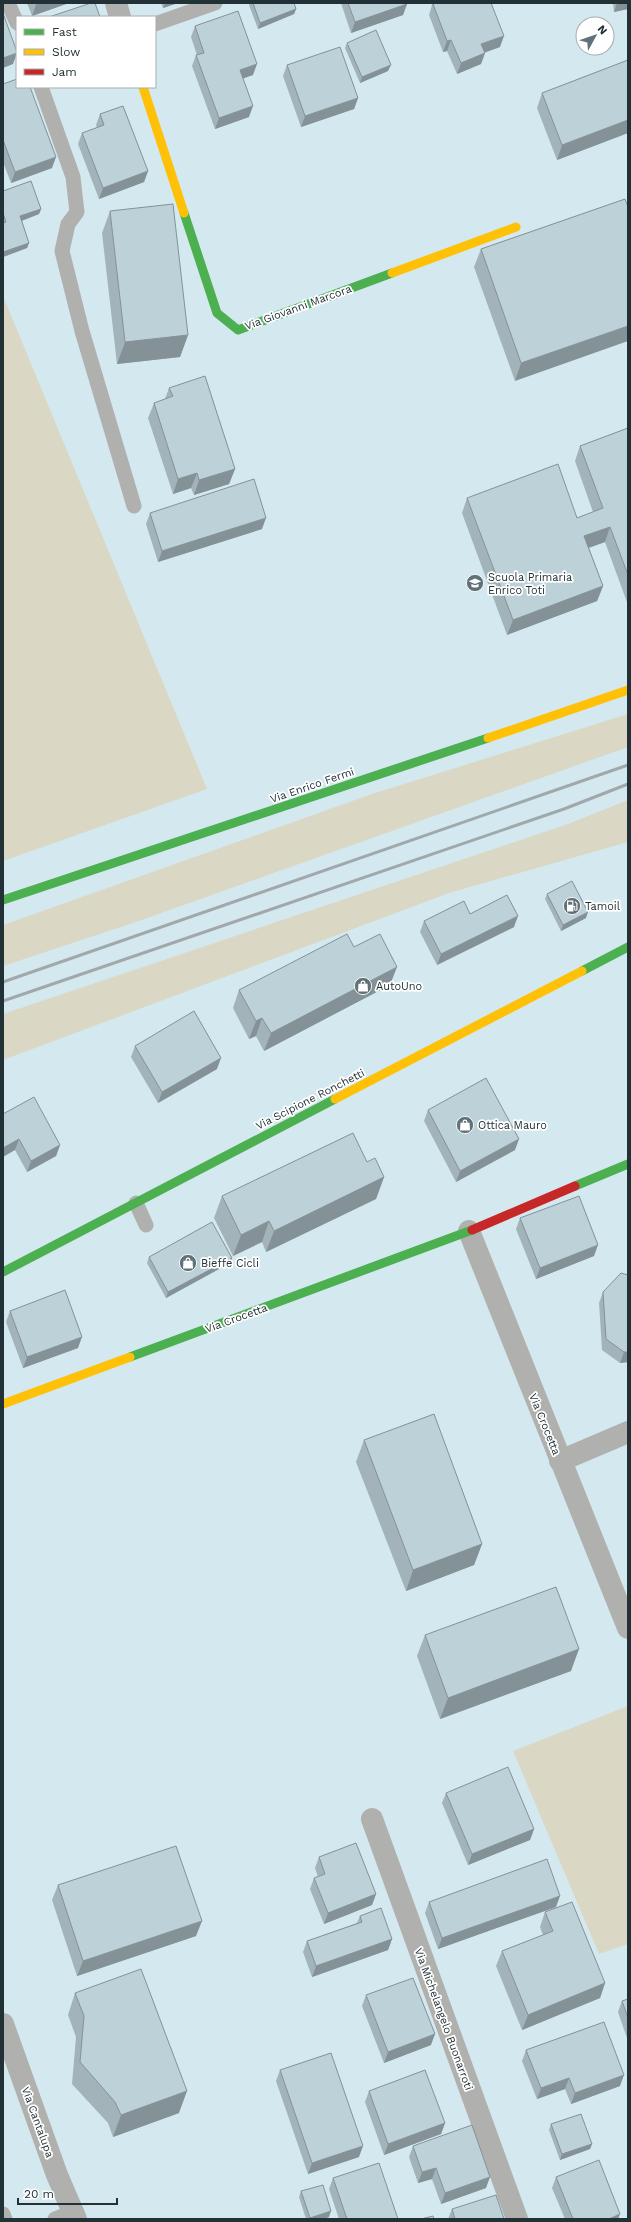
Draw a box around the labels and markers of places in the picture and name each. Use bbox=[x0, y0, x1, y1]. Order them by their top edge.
place label: Scuola Primaria Enrico Toti bbox=[488, 571, 572, 597]
school or university icon: Scuola Primaria Enrico Toti bbox=[465, 573, 485, 593]
fuel station icon: Tamoil bbox=[562, 896, 582, 916]
place label: Tamoil bbox=[585, 900, 621, 913]
shop icon: AutoUno bbox=[353, 976, 373, 996]
place label: AutoUno bbox=[376, 980, 422, 993]
shop icon: Ottica Mauro bbox=[455, 1115, 475, 1135]
place label: Ottica Mauro bbox=[478, 1119, 547, 1132]
shop icon: Bieffe Cicli bbox=[178, 1253, 198, 1273]
place label: Bieffe Cicli bbox=[201, 1257, 259, 1270]

